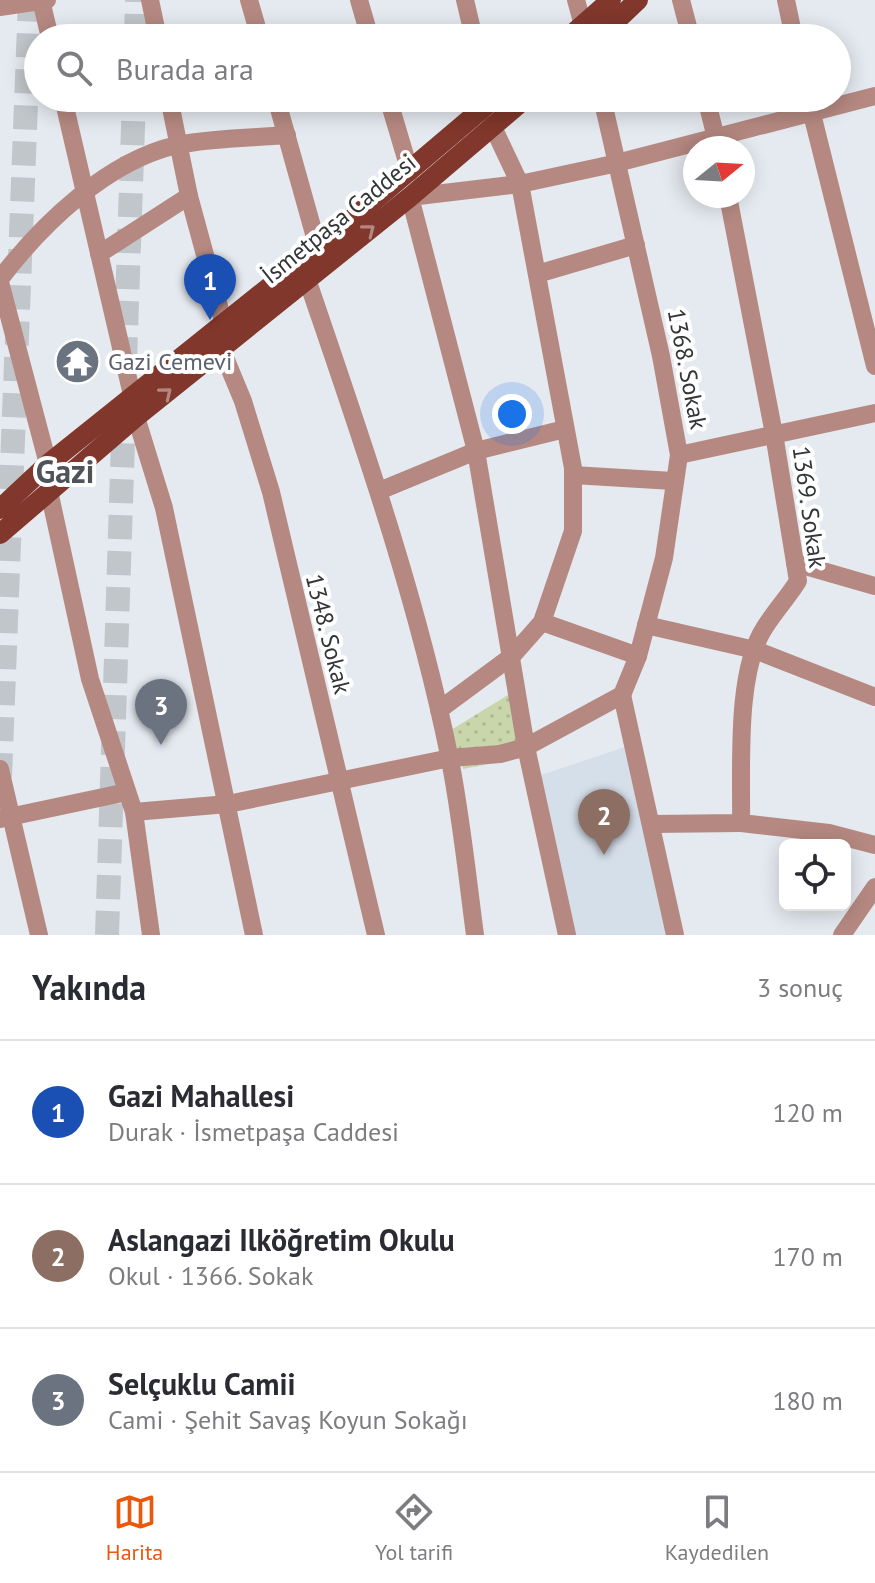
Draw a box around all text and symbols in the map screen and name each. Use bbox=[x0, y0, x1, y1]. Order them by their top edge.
search box bbox=[24, 24, 851, 112]
icon: search bbox=[52, 46, 96, 90]
text: Burada ara bbox=[116, 49, 254, 88]
north arrow bbox=[683, 136, 755, 208]
street label: İsmetpaşa Caddesi bbox=[255, 147, 422, 290]
one-way arrow bbox=[360, 225, 374, 240]
pin: 1 bbox=[184, 254, 236, 320]
street label: 1368. Sokak bbox=[661, 306, 714, 432]
temple icon: Gazi Cemevi bbox=[53, 338, 101, 386]
place label: Gazi Cemevi bbox=[108, 346, 232, 377]
one-way arrow bbox=[157, 388, 171, 403]
your location bbox=[492, 394, 532, 434]
street label: 1369. Sokak bbox=[786, 444, 833, 570]
district label: Gazi bbox=[36, 450, 94, 492]
street label: 1348. Sokak bbox=[299, 571, 358, 698]
pin: 3 bbox=[135, 679, 187, 745]
pin: 2 bbox=[578, 789, 630, 855]
map controls bbox=[779, 839, 851, 911]
button: locate bbox=[779, 839, 851, 911]
text: Yakında bbox=[32, 965, 146, 1009]
text: 3 sonuç bbox=[757, 971, 843, 1004]
text: Gazi Mahallesi bbox=[108, 1076, 294, 1115]
text: 1 bbox=[51, 1096, 65, 1129]
text: 120 m bbox=[772, 1096, 843, 1129]
text: Durak · İsmetpaşa Caddesi bbox=[108, 1115, 399, 1148]
text: Aslangazi Ilköğretim Okulu bbox=[108, 1220, 455, 1259]
text: 2 bbox=[51, 1240, 65, 1273]
text: 170 m bbox=[772, 1240, 843, 1273]
text: Okul · 1366. Sokak bbox=[108, 1259, 313, 1292]
text: Selçuklu Camii bbox=[108, 1364, 296, 1403]
text: 3 bbox=[51, 1384, 65, 1417]
text: 180 m bbox=[772, 1384, 843, 1417]
text: Cami · Şehit Savaş Koyun Sokağı bbox=[108, 1403, 468, 1436]
tab: Harita bbox=[106, 1490, 163, 1566]
tab: Yol tarifi bbox=[375, 1490, 453, 1566]
tab: Kaydedilen bbox=[665, 1490, 769, 1566]

